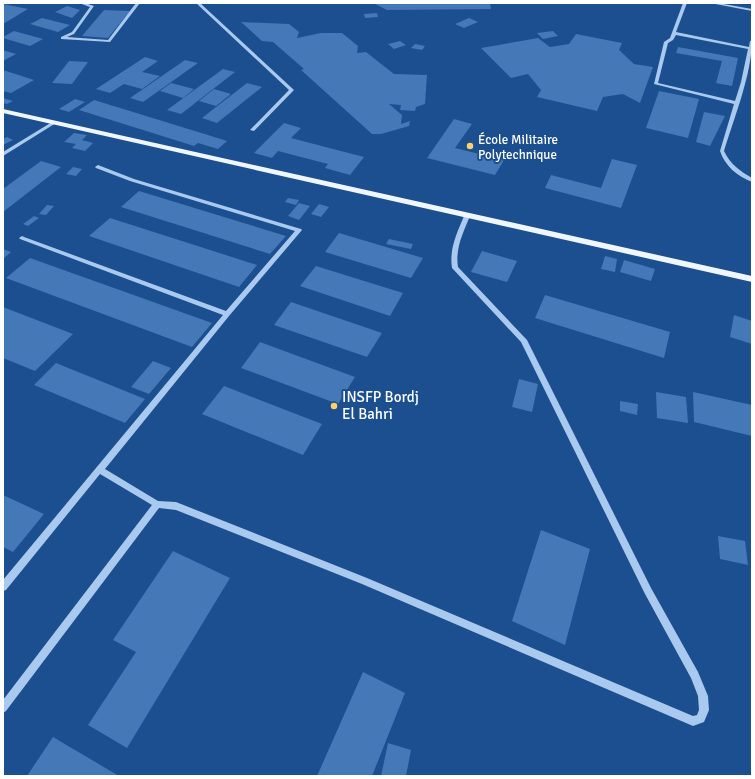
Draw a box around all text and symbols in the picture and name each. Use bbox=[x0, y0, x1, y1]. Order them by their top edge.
place label: École Militaire Polytechnique bbox=[478, 131, 558, 163]
marker: École Militaire Polytechnique bbox=[465, 141, 475, 151]
place label: INSFP Bordj El Bahri bbox=[342, 388, 419, 423]
marker: INSFP Bordj El Bahri bbox=[329, 401, 339, 411]

